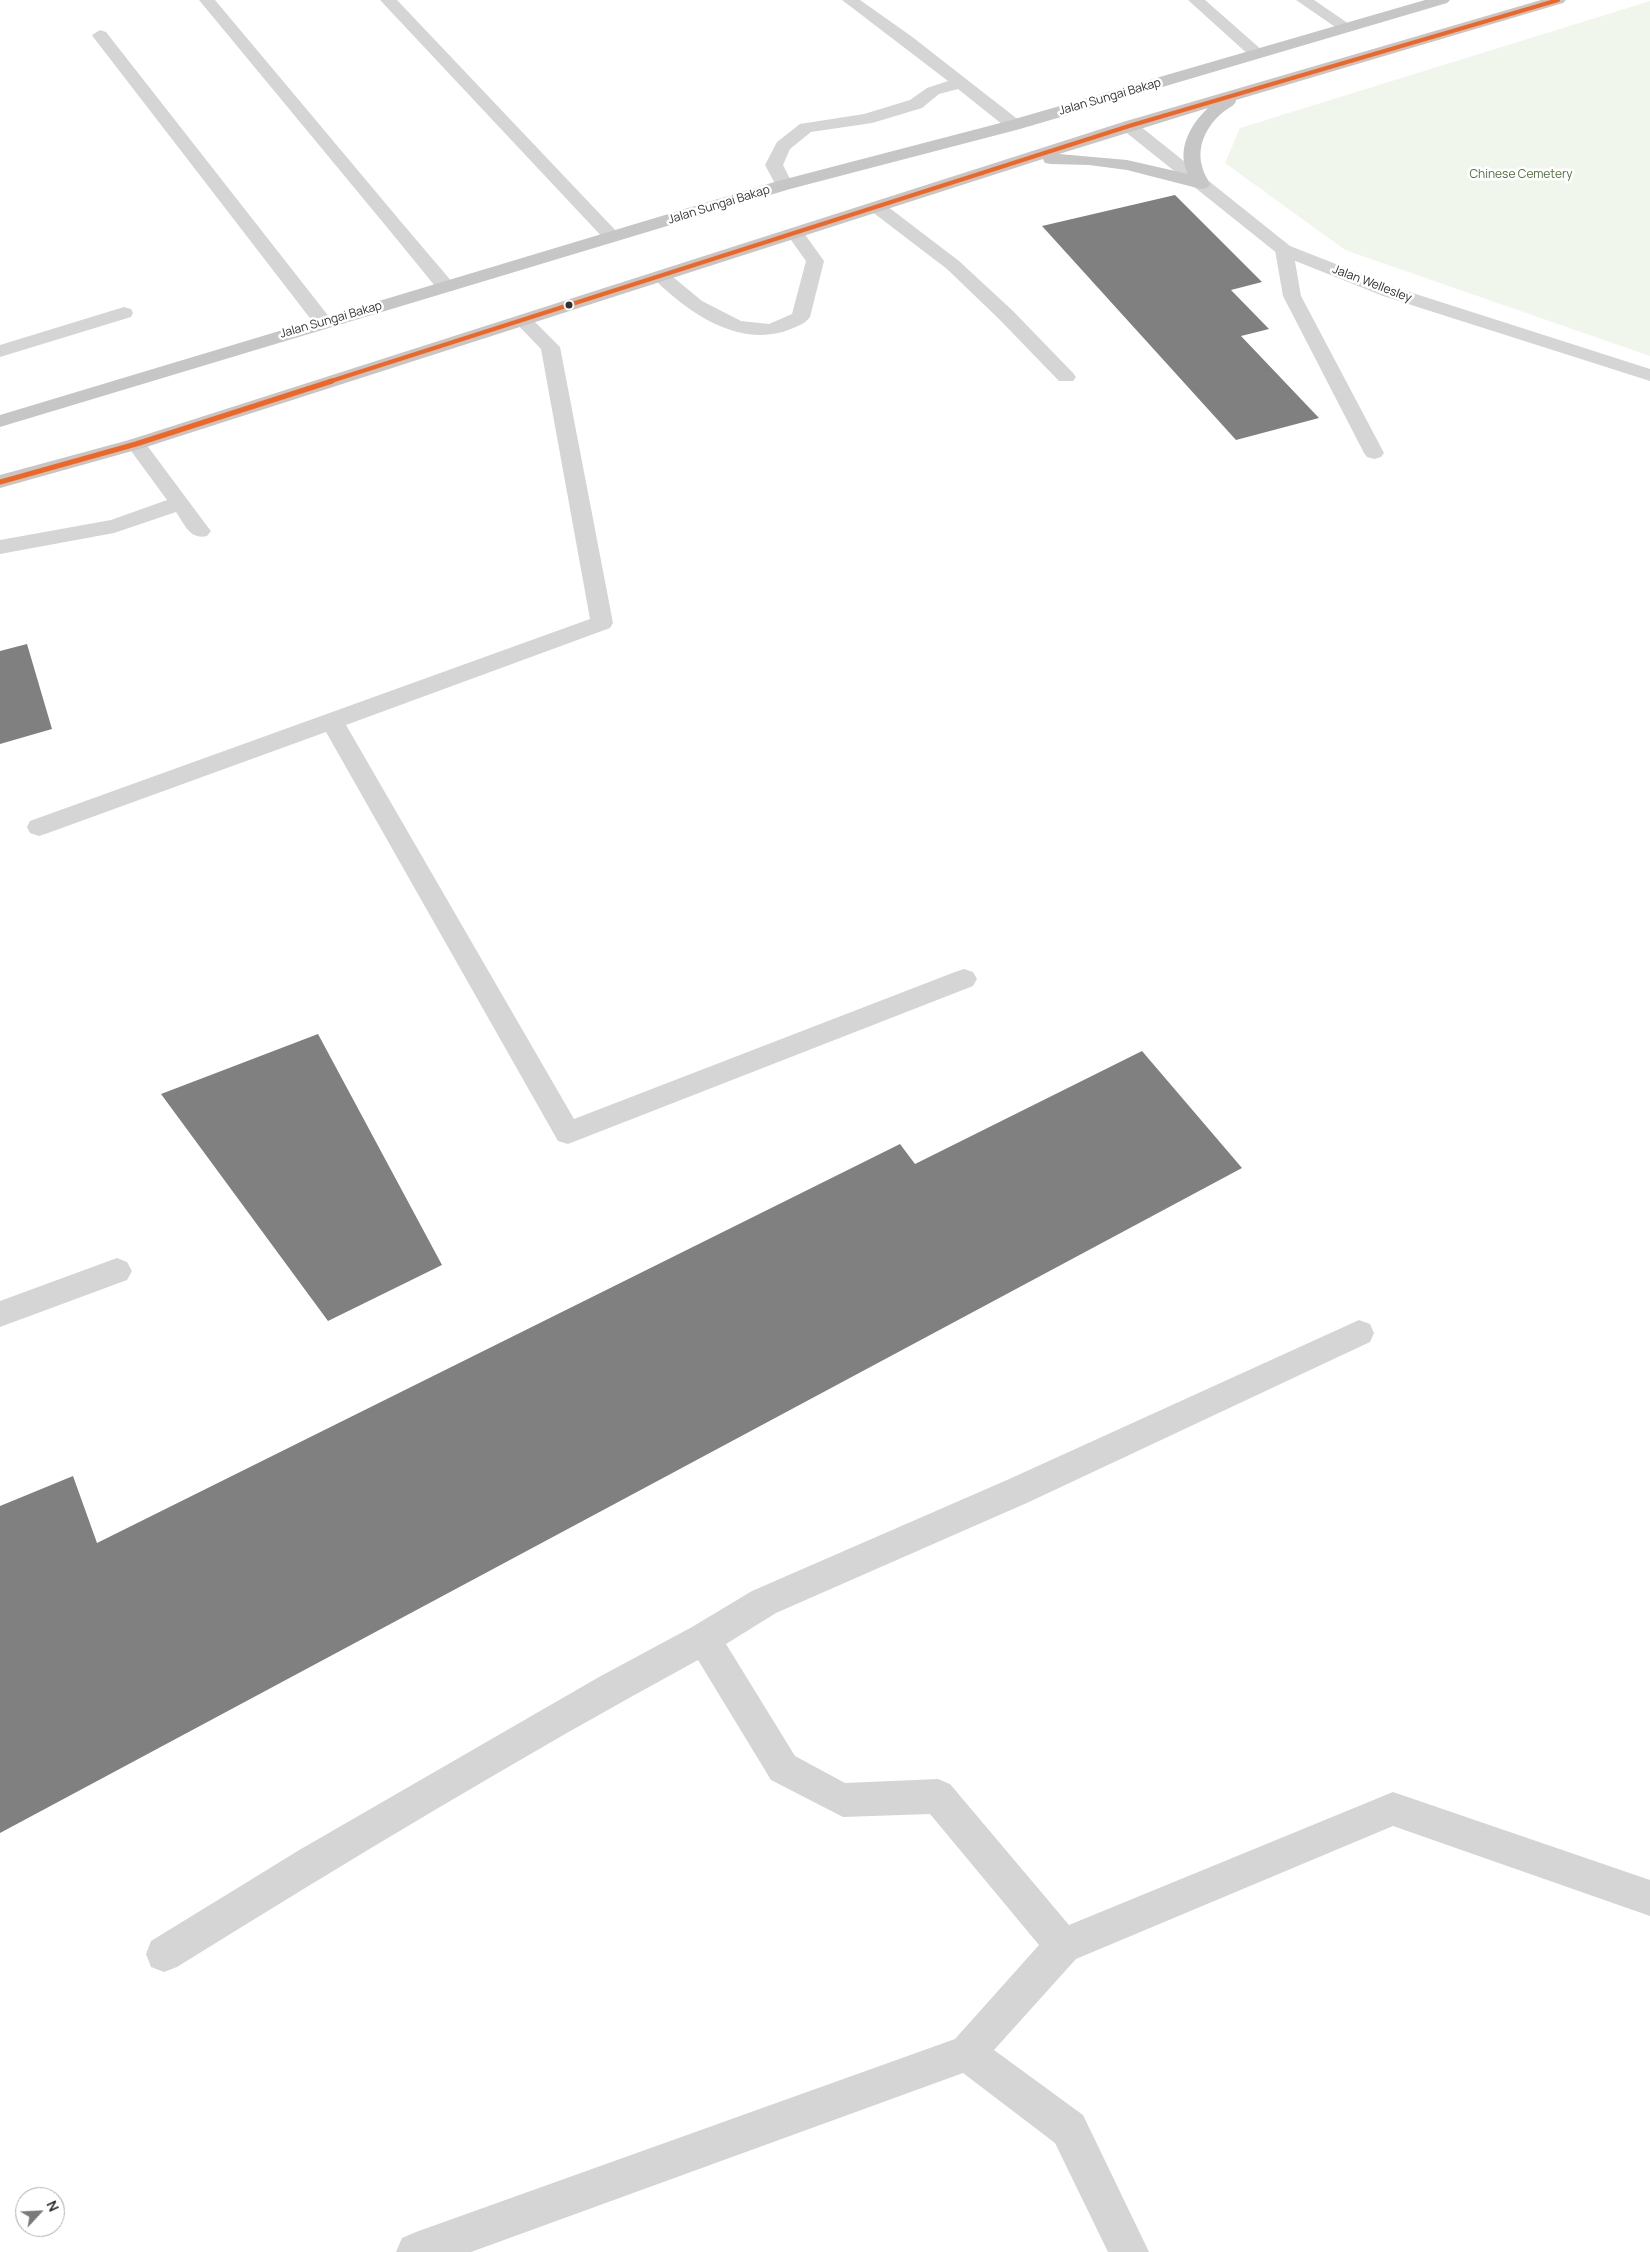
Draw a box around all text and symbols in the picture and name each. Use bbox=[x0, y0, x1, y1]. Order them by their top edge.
street label: Jalan Sungai Bakap bbox=[1057, 76, 1163, 118]
park label: Chinese Cemetery bbox=[1469, 168, 1573, 182]
street label: Jalan Sungai Bakap bbox=[666, 183, 772, 227]
street label: Jalan Wellesley bbox=[1330, 262, 1414, 306]
street label: Jalan Sungai Bakap bbox=[278, 299, 384, 341]
unlabelled marker bbox=[564, 300, 574, 310]
north arrow bbox=[15, 2187, 65, 2237]
text: N bbox=[42, 2197, 64, 2214]

